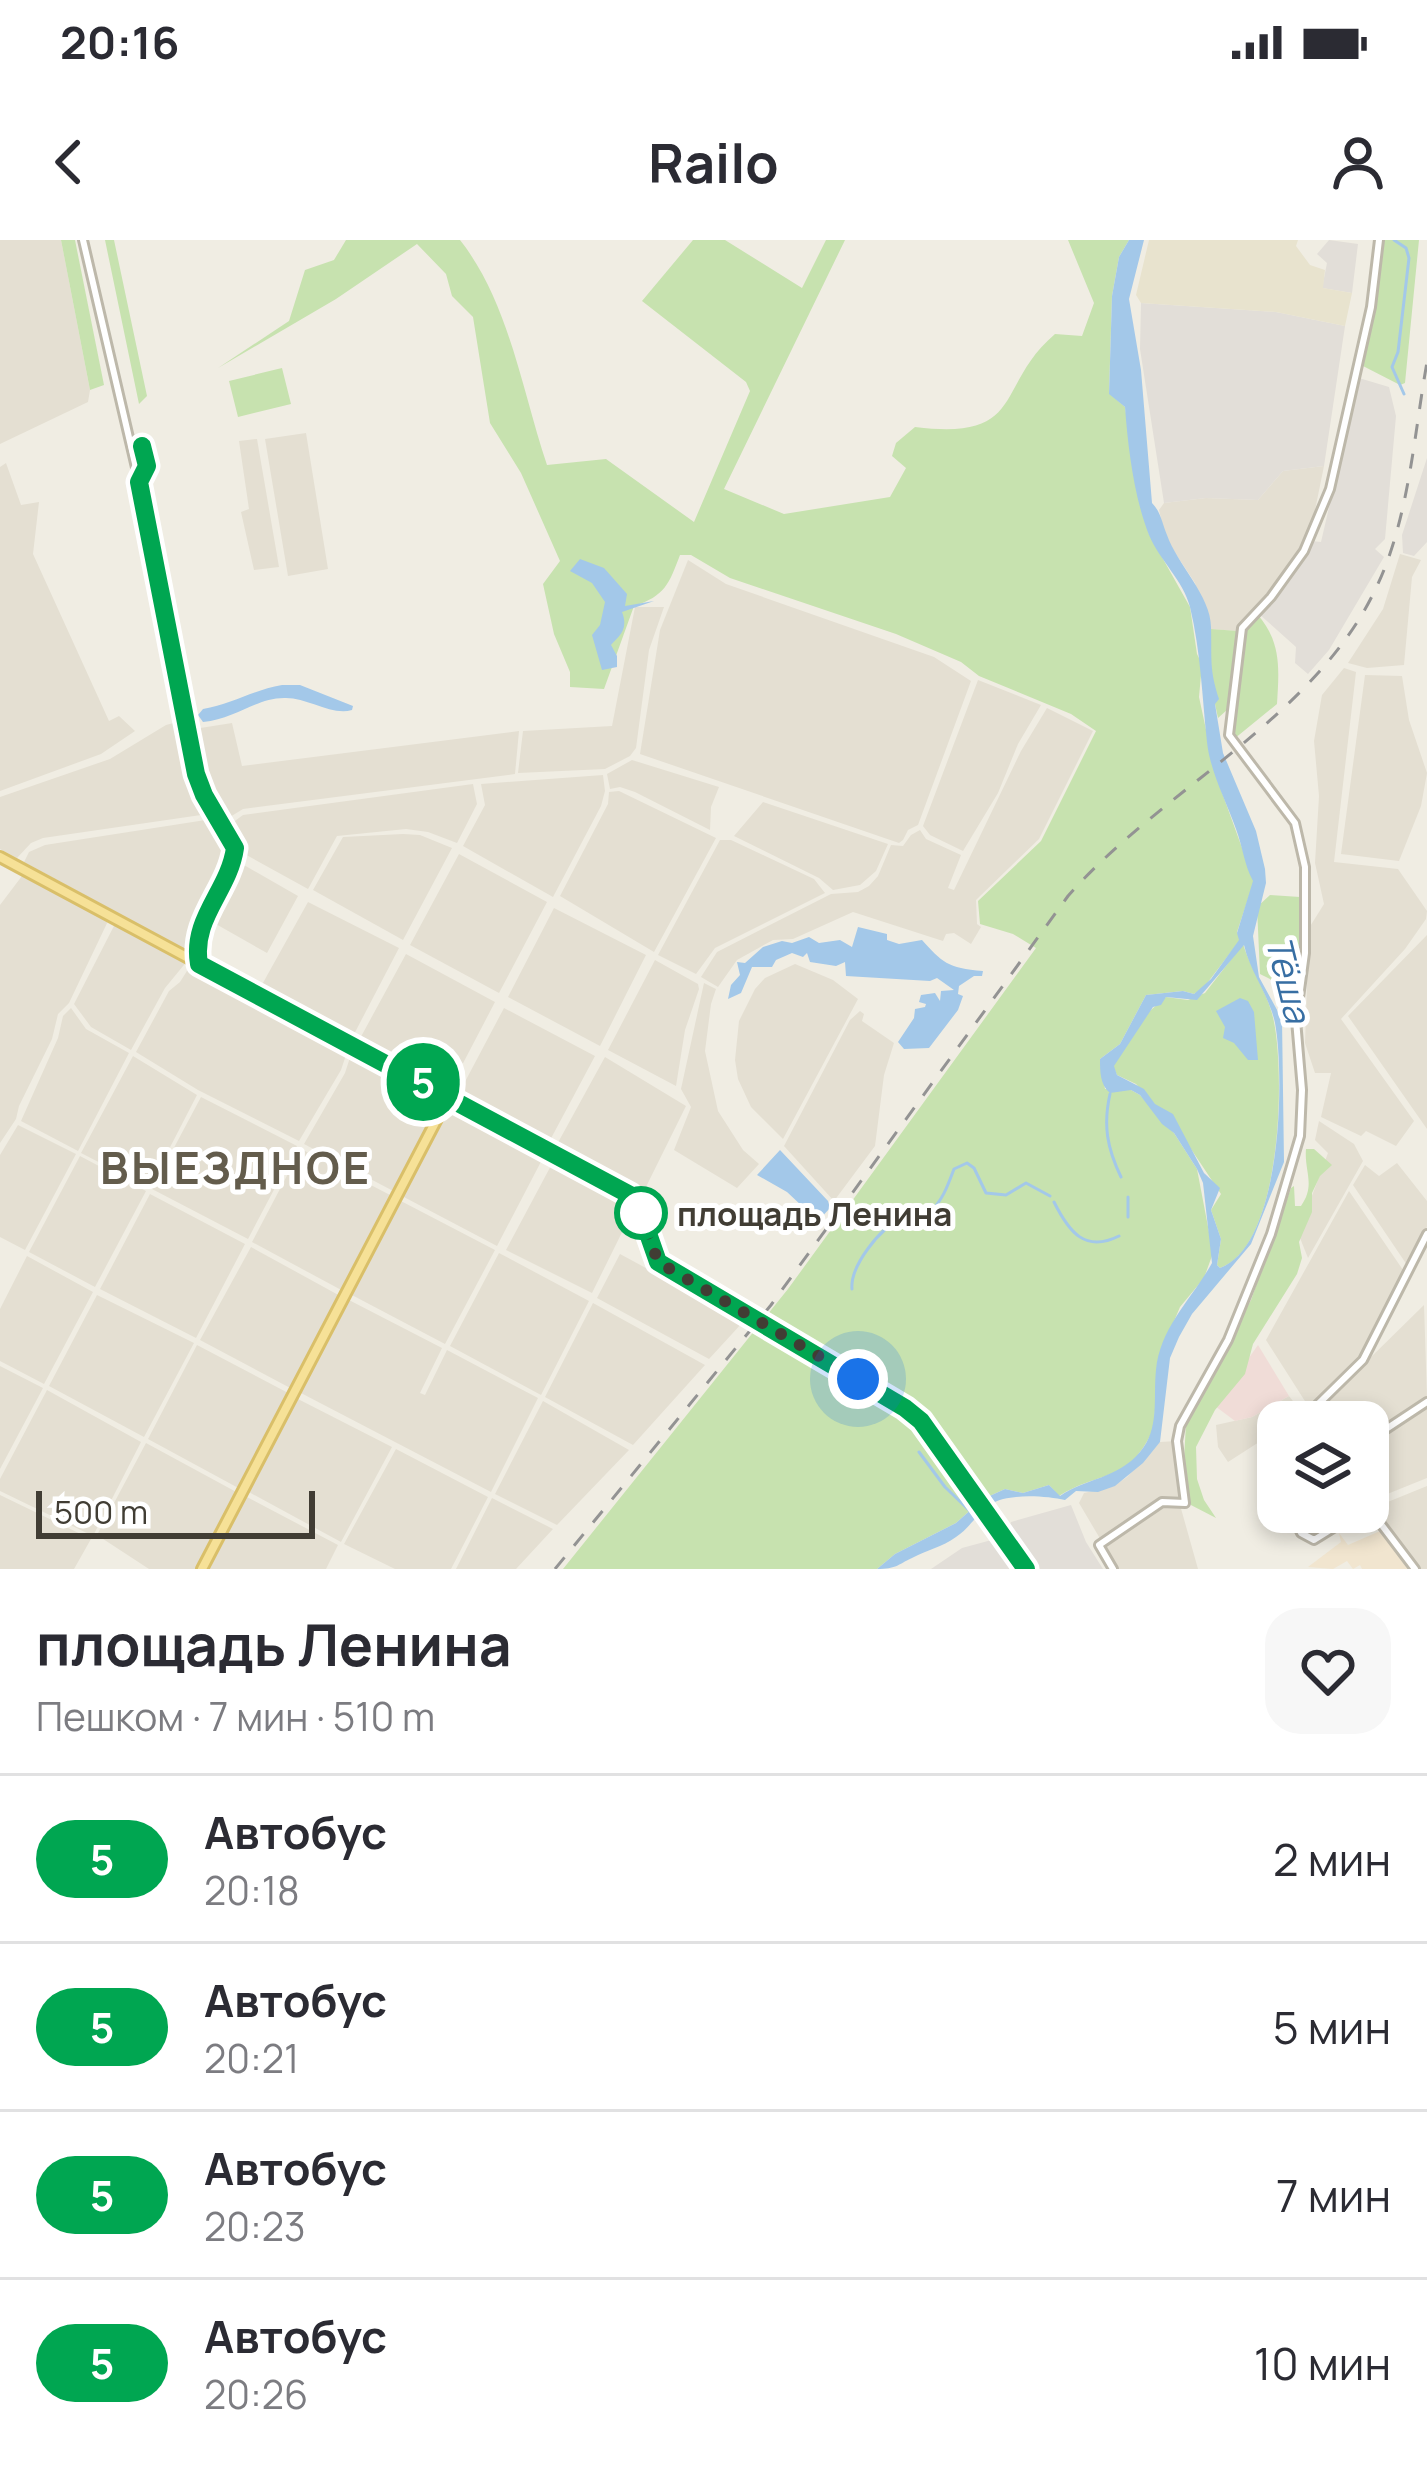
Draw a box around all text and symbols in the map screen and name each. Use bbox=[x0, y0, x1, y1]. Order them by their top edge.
text: 20:16 bbox=[60, 11, 180, 73]
text: Railo bbox=[648, 125, 779, 199]
icon: back bbox=[36, 129, 102, 195]
icon: person bbox=[1325, 129, 1391, 195]
water label: Тёша bbox=[1255, 931, 1324, 1029]
line badge: 5 bbox=[384, 1043, 462, 1121]
text: 5 bbox=[411, 1053, 435, 1111]
district label: ВЫЕЗДНОЕ bbox=[100, 1136, 372, 1198]
marker: площадь Ленина bbox=[616, 1188, 666, 1238]
place label: площадь Ленина bbox=[677, 1191, 952, 1236]
your location bbox=[828, 1349, 888, 1409]
map controls bbox=[1257, 1401, 1389, 1533]
button: layers bbox=[1257, 1401, 1389, 1533]
scale bar bbox=[36, 1485, 315, 1538]
text: 500 m bbox=[54, 1489, 148, 1534]
text: площадь Ленина bbox=[36, 1605, 512, 1683]
button: heart bbox=[1265, 1608, 1391, 1734]
text: Пешком · 7 мин · 510 m bbox=[36, 1689, 435, 1743]
text: Автобус bbox=[204, 1801, 387, 1863]
text: 2 мин bbox=[1273, 1828, 1391, 1890]
text: 5 bbox=[90, 1830, 114, 1888]
text: 20:18 bbox=[204, 1863, 300, 1917]
text: Автобус bbox=[204, 1969, 387, 2031]
text: 5 мин bbox=[1273, 1996, 1391, 2058]
text: 5 bbox=[90, 1998, 114, 2056]
text: 20:21 bbox=[204, 2031, 299, 2085]
text: Автобус bbox=[204, 2137, 387, 2199]
text: 7 мин bbox=[1276, 2164, 1391, 2226]
text: 5 bbox=[90, 2166, 114, 2224]
text: 20:23 bbox=[204, 2199, 305, 2253]
text: Автобус bbox=[204, 2305, 387, 2367]
text: 10 мин bbox=[1254, 2332, 1391, 2394]
text: 5 bbox=[90, 2334, 114, 2392]
text: 20:26 bbox=[204, 2367, 308, 2421]

